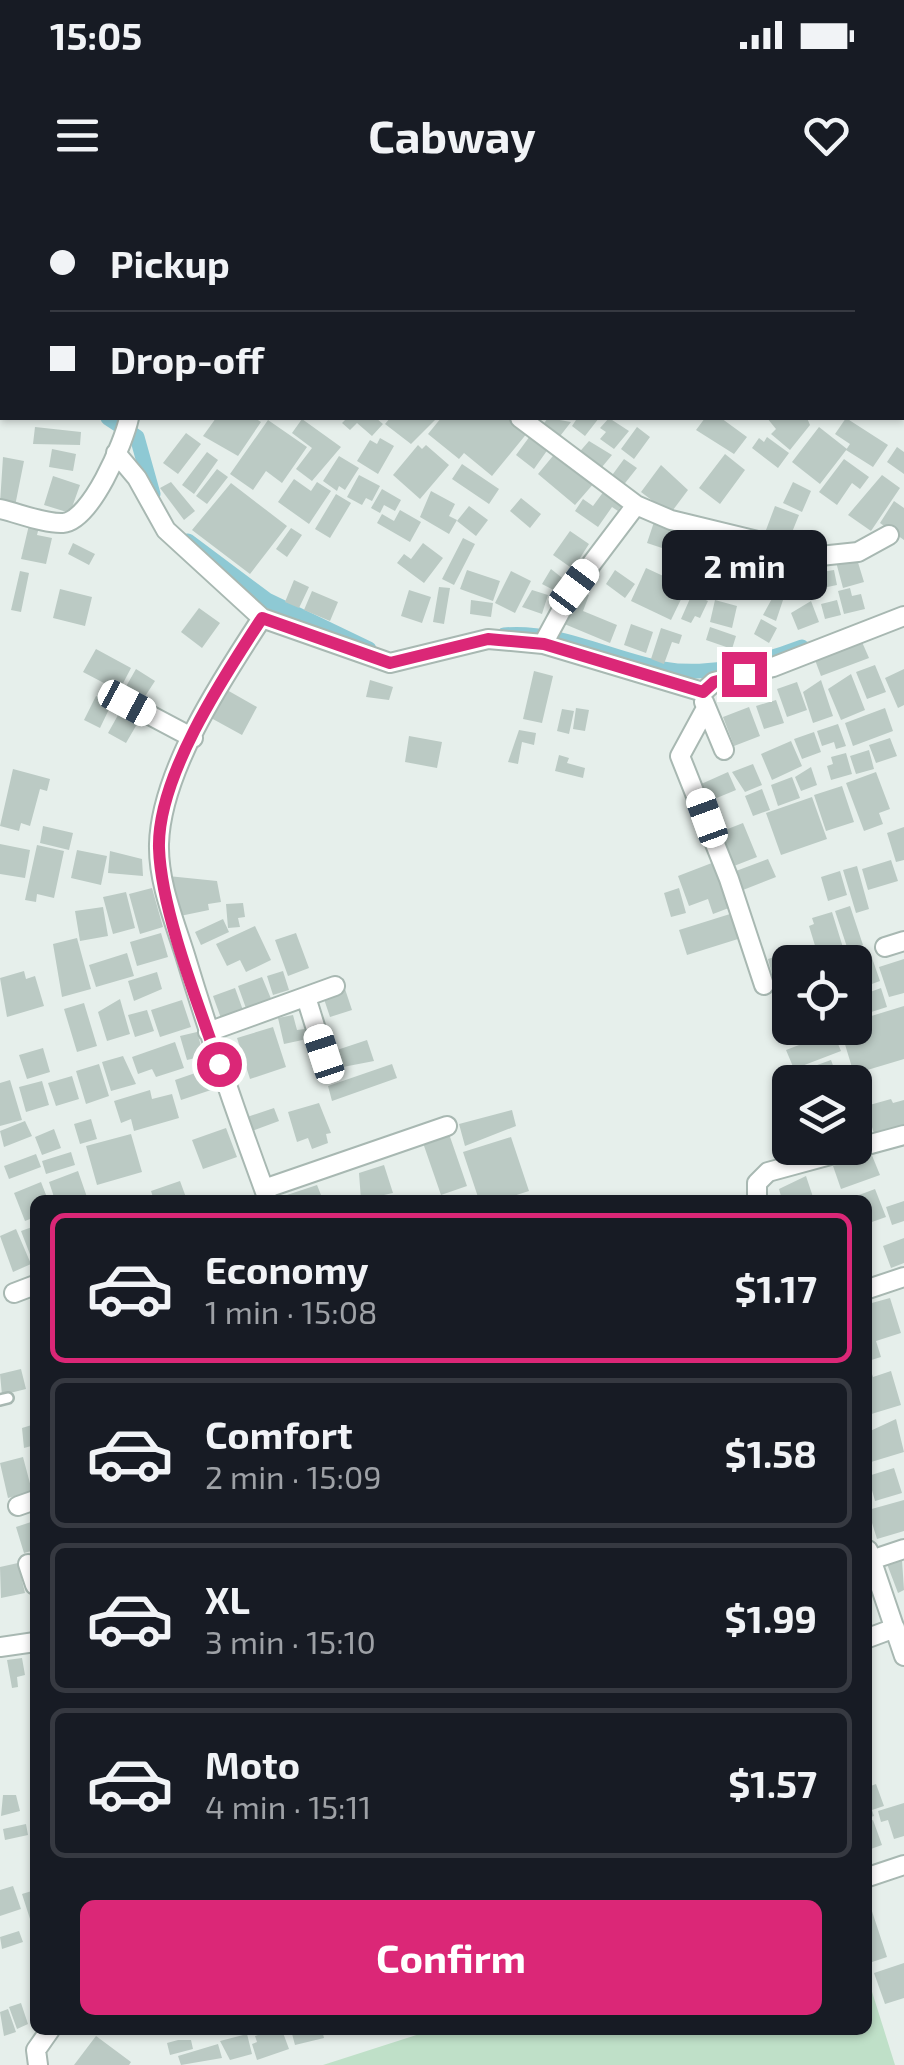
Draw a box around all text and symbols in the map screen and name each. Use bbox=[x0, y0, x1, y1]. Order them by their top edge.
text: 15:05 bbox=[50, 12, 142, 58]
icon: menu bbox=[50, 108, 105, 163]
text: Cabway bbox=[368, 108, 536, 162]
icon: heart bbox=[799, 108, 854, 163]
text: Pickup bbox=[110, 240, 230, 286]
text: Drop-off bbox=[110, 336, 264, 382]
callout: 2 min bbox=[662, 529, 826, 599]
text: 2 min bbox=[704, 546, 785, 584]
car bbox=[544, 554, 604, 620]
route end bbox=[722, 652, 767, 697]
car bbox=[93, 676, 161, 730]
car bbox=[683, 785, 731, 851]
map controls bbox=[772, 945, 872, 1165]
button: locate bbox=[772, 945, 872, 1045]
car bbox=[300, 1021, 348, 1087]
route start bbox=[197, 1042, 242, 1087]
button: layers bbox=[772, 1065, 872, 1165]
icon: car bbox=[85, 1243, 175, 1333]
text: Economy bbox=[205, 1246, 369, 1292]
text: $1.17 bbox=[734, 1265, 817, 1311]
text: 1 min · 15:08 bbox=[205, 1292, 377, 1330]
icon: car bbox=[85, 1408, 175, 1498]
text: Comfort bbox=[205, 1411, 353, 1457]
text: $1.58 bbox=[725, 1430, 817, 1476]
text: 2 min · 15:09 bbox=[205, 1457, 382, 1495]
icon: car bbox=[85, 1573, 175, 1663]
text: XL bbox=[205, 1576, 250, 1622]
text: $1.99 bbox=[724, 1595, 817, 1641]
text: 3 min · 15:10 bbox=[205, 1622, 376, 1660]
icon: car bbox=[85, 1738, 175, 1828]
text: Moto bbox=[205, 1741, 300, 1787]
text: $1.57 bbox=[728, 1760, 817, 1806]
text: 4 min · 15:11 bbox=[205, 1787, 371, 1825]
button: Confirm bbox=[80, 1900, 822, 2015]

